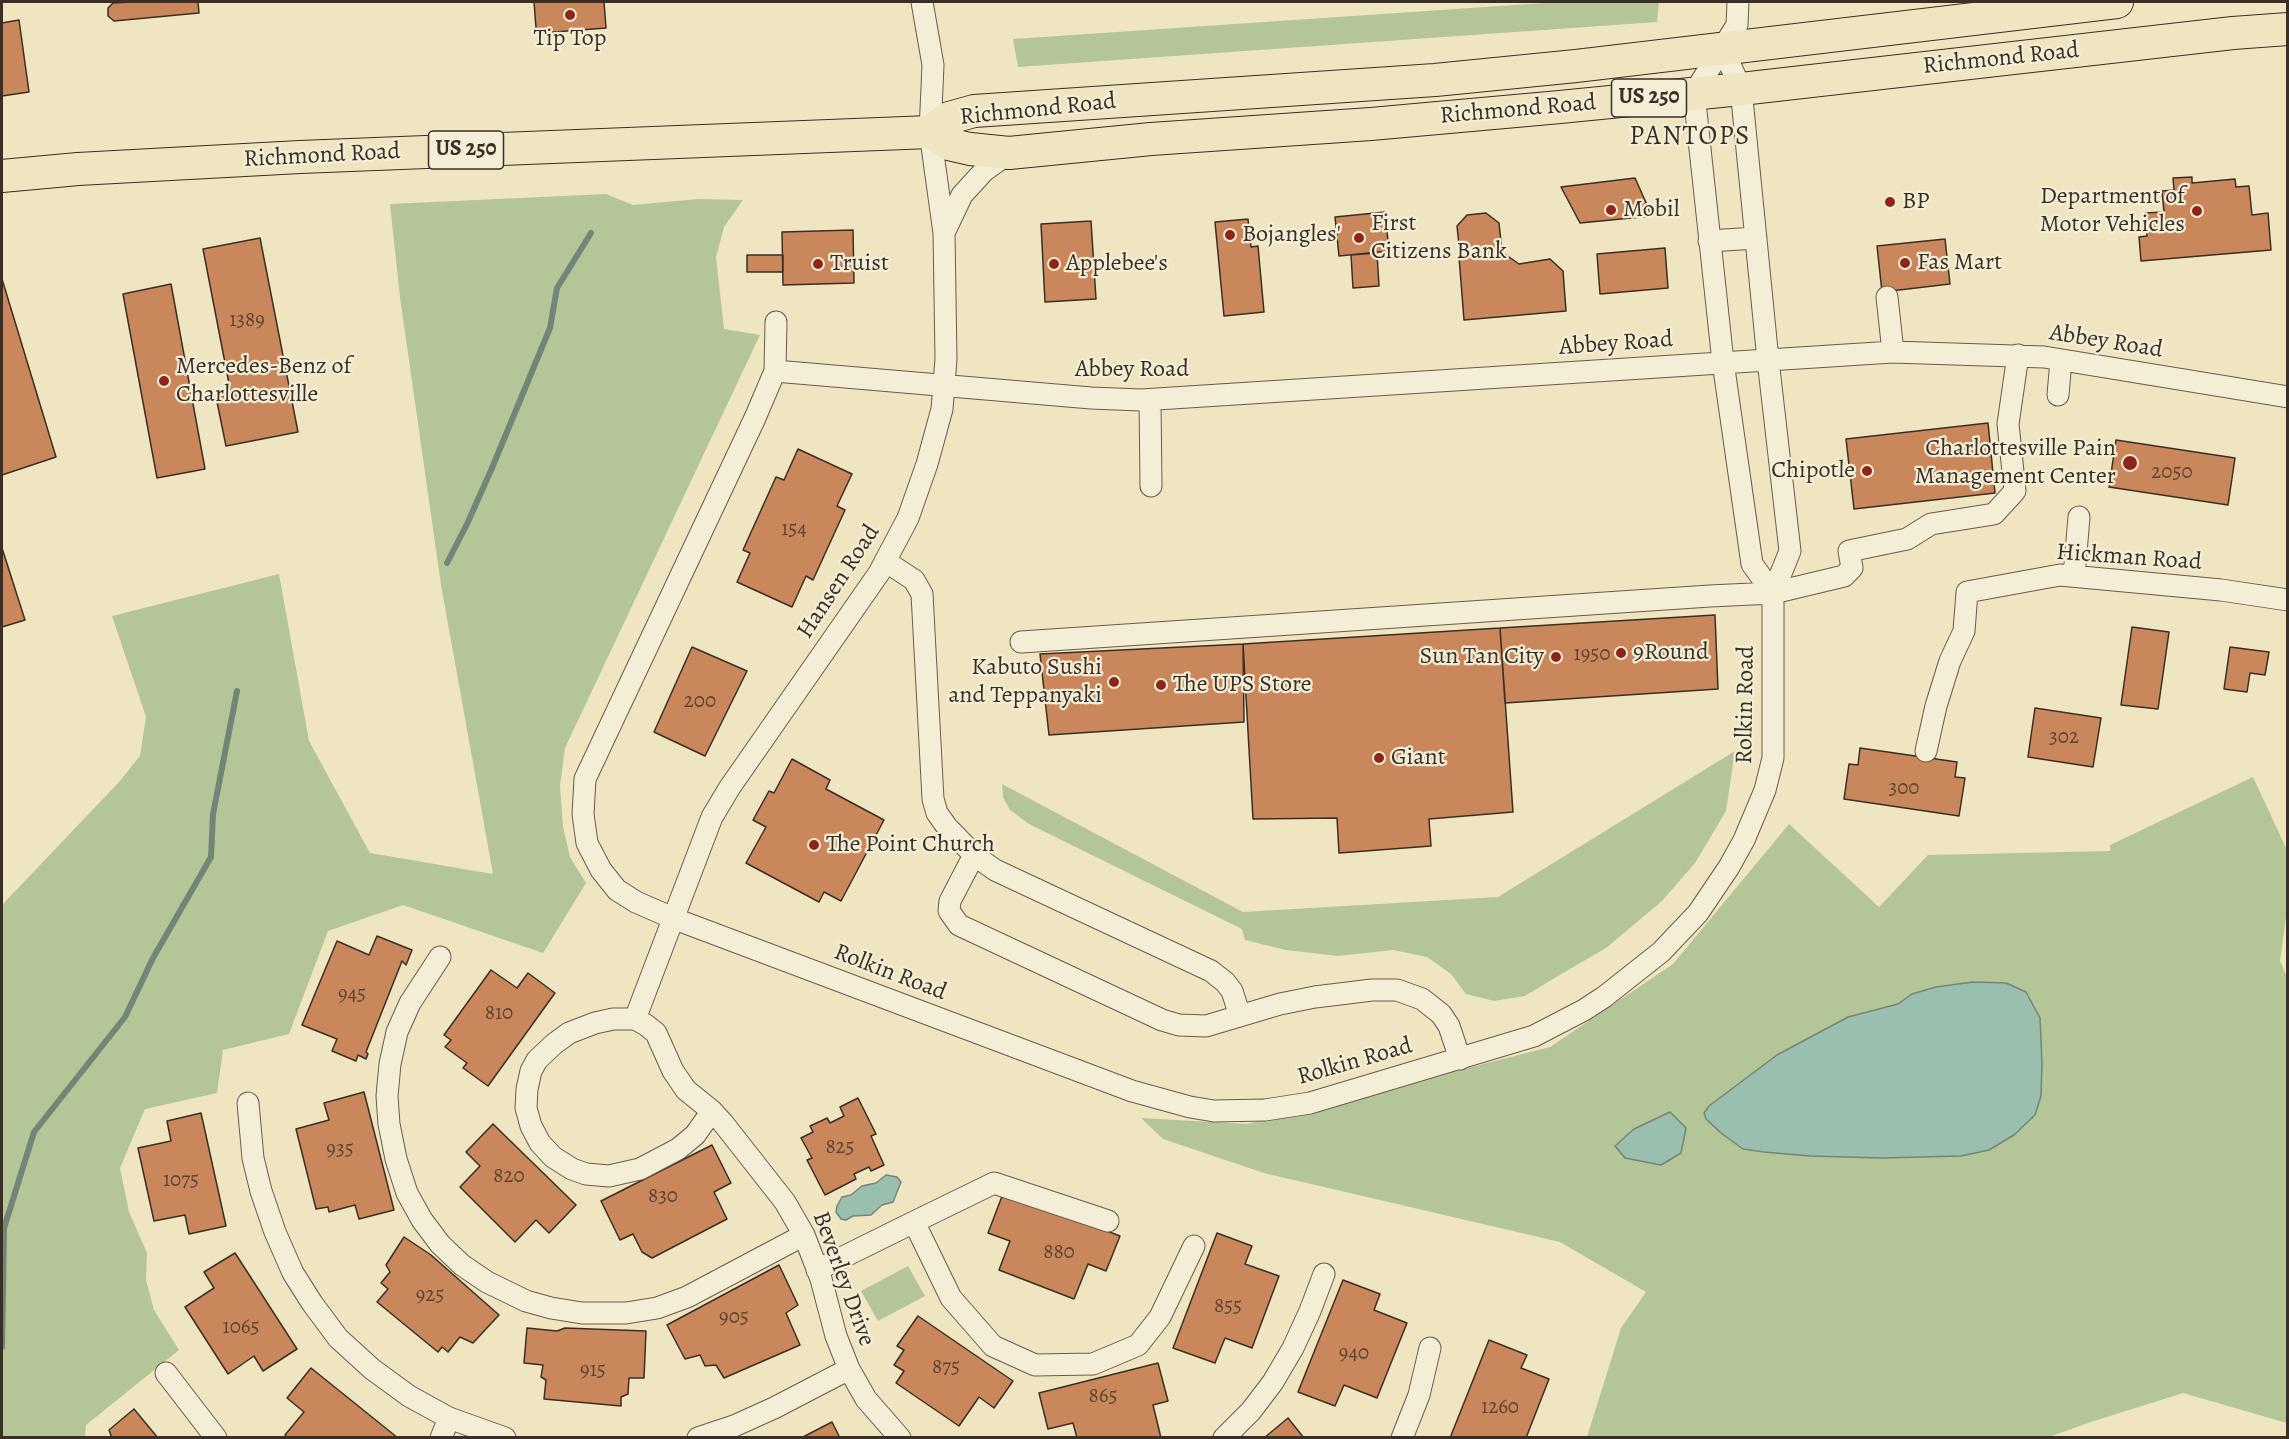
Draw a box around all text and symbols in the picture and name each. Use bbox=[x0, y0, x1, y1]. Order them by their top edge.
marker: Tip Top bbox=[563, 8, 577, 22]
place label: Tip Top bbox=[534, 25, 606, 53]
street label: Richmond Road bbox=[1921, 36, 2081, 82]
road number: US 250 bbox=[1612, 79, 1686, 117]
street label: Richmond Road bbox=[958, 87, 1118, 133]
street label: Richmond Road bbox=[1439, 89, 1597, 131]
district label: PANTOPS bbox=[1629, 121, 1751, 153]
road number: US 250 bbox=[428, 131, 504, 169]
street label: Richmond Road bbox=[243, 138, 401, 174]
place label: Department of Motor Vehicles bbox=[2040, 183, 2185, 239]
place label: BP bbox=[1902, 188, 1930, 216]
marker: BP bbox=[1883, 195, 1897, 209]
place label: Mobil bbox=[1623, 196, 1680, 224]
marker: Mobil bbox=[1604, 203, 1618, 217]
marker: Department of Motor Vehicles bbox=[2190, 204, 2204, 218]
place label: First Citizens Bank bbox=[1371, 210, 1507, 266]
place label: Bojangles' bbox=[1242, 221, 1341, 249]
marker: Bojangles' bbox=[1223, 228, 1237, 242]
marker: First Citizens Bank bbox=[1352, 231, 1366, 245]
place label: Fas Mart bbox=[1917, 249, 2002, 277]
place label: Truist bbox=[830, 250, 889, 278]
place label: Applebee's bbox=[1066, 250, 1168, 278]
marker: Fas Mart bbox=[1898, 256, 1912, 270]
marker: Truist bbox=[811, 257, 825, 271]
marker: Applebee's bbox=[1047, 257, 1061, 271]
house number: 1389 bbox=[229, 308, 265, 334]
street label: Abbey Road bbox=[2047, 319, 2165, 365]
street label: Abbey Road bbox=[1558, 326, 1674, 362]
place label: Mercedes-Benz of Charlottesville bbox=[176, 353, 351, 409]
street label: Abbey Road bbox=[1075, 356, 1189, 384]
marker: Mercedes-Benz of Charlottesville bbox=[157, 374, 171, 388]
place label: Charlottesville Pain Management Center bbox=[1915, 435, 2116, 491]
marker: Charlottesville Pain Management Center bbox=[2121, 454, 2139, 472]
place label: Chipotle bbox=[1771, 457, 1855, 485]
house number: 2050 bbox=[2151, 460, 2193, 486]
marker: Chipotle bbox=[1860, 464, 1874, 478]
house number: 154 bbox=[781, 517, 807, 543]
street label: Hansen Road bbox=[791, 520, 887, 644]
street label: Hickman Road bbox=[2055, 539, 2203, 577]
place label: 9Round bbox=[1633, 639, 1709, 667]
house number: 1950 bbox=[1574, 642, 1610, 668]
place label: Sun Tan City bbox=[1419, 643, 1544, 671]
marker: 9Round bbox=[1614, 646, 1628, 660]
street label: Rolkin Road bbox=[1731, 646, 1761, 764]
marker: Sun Tan City bbox=[1549, 650, 1563, 664]
place label: Kabuto Sushi and Teppanyaki bbox=[948, 654, 1102, 710]
place label: The UPS Store bbox=[1173, 671, 1312, 699]
marker: Kabuto Sushi and Teppanyaki bbox=[1107, 675, 1121, 689]
marker: The UPS Store bbox=[1154, 678, 1168, 692]
house number: 200 bbox=[684, 689, 716, 715]
house number: 302 bbox=[2049, 725, 2079, 751]
place label: Giant bbox=[1391, 744, 1446, 772]
marker: Giant bbox=[1372, 751, 1386, 765]
house number: 300 bbox=[1888, 776, 1920, 802]
place label: The Point Church bbox=[826, 831, 995, 859]
marker: The Point Church bbox=[807, 838, 821, 852]
street label: Rolkin Road bbox=[830, 938, 950, 1008]
house number: 945 bbox=[338, 982, 366, 1008]
house number: 810 bbox=[485, 1001, 513, 1027]
street label: Rolkin Road bbox=[1294, 1032, 1416, 1092]
house number: 825 bbox=[825, 1135, 855, 1161]
house number: 935 bbox=[326, 1137, 354, 1163]
house number: 820 bbox=[493, 1164, 525, 1190]
house number: 1075 bbox=[163, 1168, 199, 1194]
house number: 830 bbox=[648, 1184, 678, 1210]
street label: Beverley Drive bbox=[805, 1208, 881, 1350]
house number: 880 bbox=[1043, 1240, 1075, 1266]
house number: 925 bbox=[416, 1283, 444, 1309]
house number: 855 bbox=[1214, 1294, 1242, 1320]
house number: 905 bbox=[719, 1305, 749, 1331]
house number: 1065 bbox=[222, 1315, 260, 1341]
house number: 940 bbox=[1339, 1341, 1369, 1367]
house number: 875 bbox=[932, 1355, 960, 1381]
house number: 915 bbox=[580, 1358, 606, 1384]
house number: 865 bbox=[1089, 1384, 1117, 1410]
house number: 1260 bbox=[1481, 1395, 1519, 1421]

